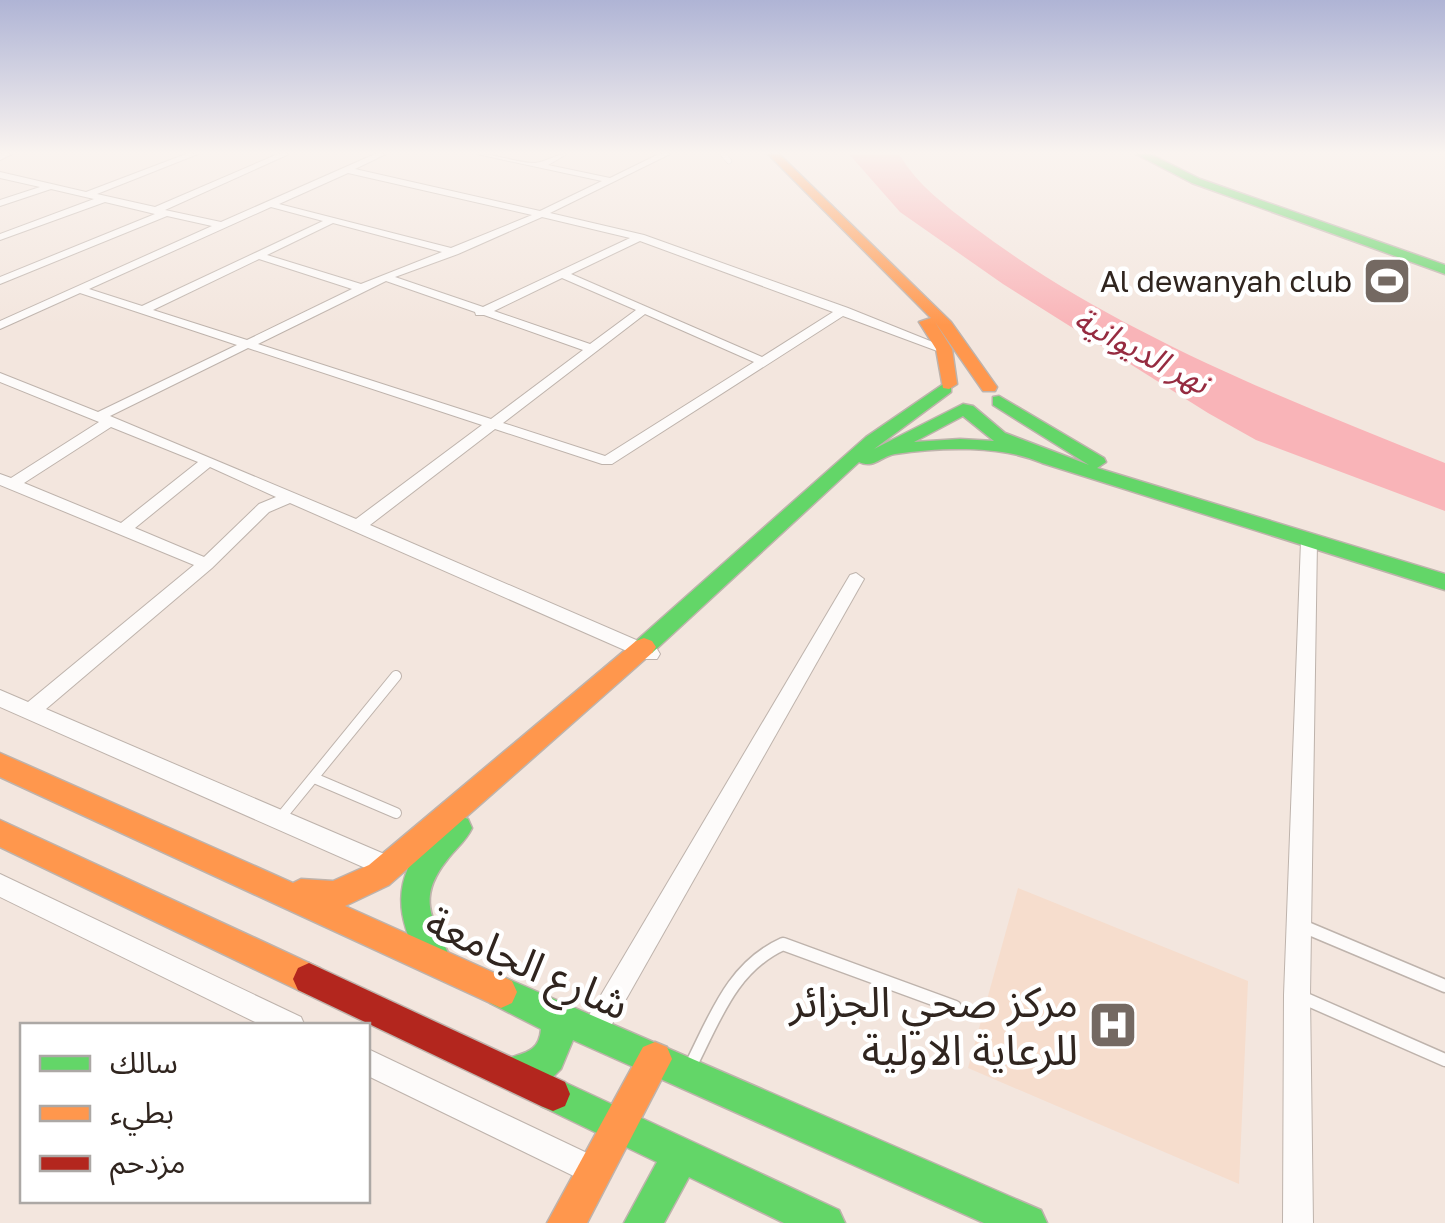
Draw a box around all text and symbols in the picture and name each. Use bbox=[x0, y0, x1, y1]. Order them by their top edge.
sports icon: Al dewanyah club bbox=[1361, 255, 1413, 307]
place label: Al dewanyah club bbox=[1100, 263, 1352, 299]
water label: نهر الديوانية bbox=[1068, 299, 1218, 404]
street label: شارع الجامعة bbox=[416, 895, 637, 1036]
place label: مركز صحي الجزائر للرعاية الاولية bbox=[787, 976, 1078, 1075]
hospital icon: مركز صحي الجزائر للرعاية الاولية bbox=[1087, 999, 1139, 1051]
legend bbox=[20, 1023, 370, 1203]
text: سالك bbox=[110, 1044, 178, 1080]
text: بطيء bbox=[110, 1094, 174, 1136]
text: مزدحم bbox=[110, 1144, 186, 1186]

